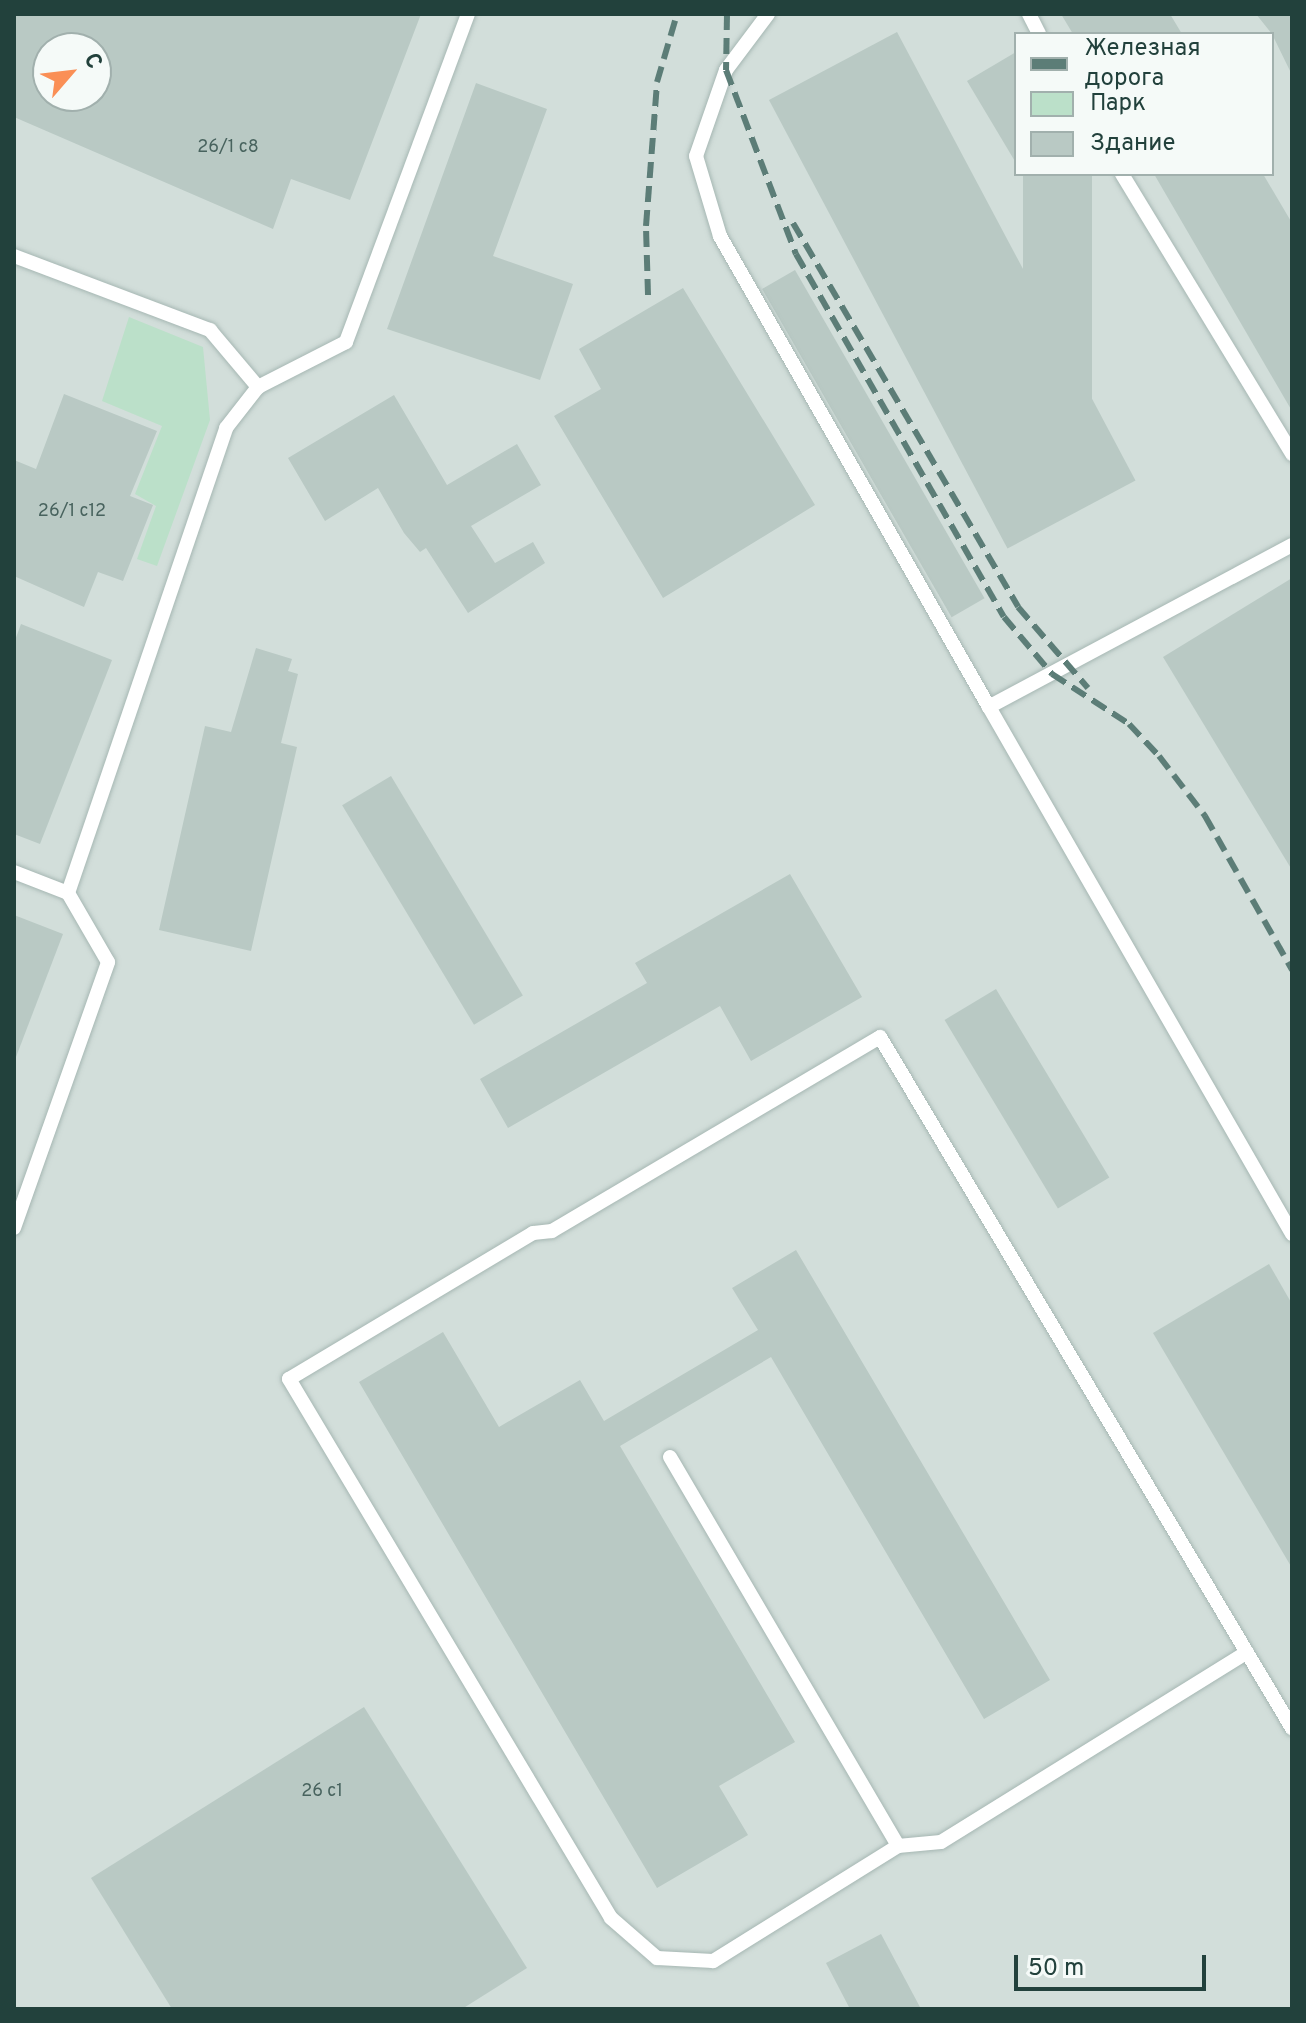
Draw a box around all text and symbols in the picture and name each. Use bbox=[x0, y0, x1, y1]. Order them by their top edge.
north arrow bbox=[32, 32, 112, 112]
legend bbox=[1014, 32, 1274, 176]
text: Железная дорога bbox=[1084, 34, 1201, 94]
text: С bbox=[77, 49, 107, 74]
text: Парк bbox=[1090, 89, 1146, 119]
text: Здание bbox=[1090, 129, 1176, 159]
house number: 26/1 с8 bbox=[197, 137, 259, 159]
house number: 26/1 с12 bbox=[38, 501, 106, 523]
house number: 26 с1 bbox=[301, 1781, 343, 1803]
scale bar bbox=[1018, 1939, 1210, 1989]
text: 50 m bbox=[1028, 1954, 1084, 1984]

